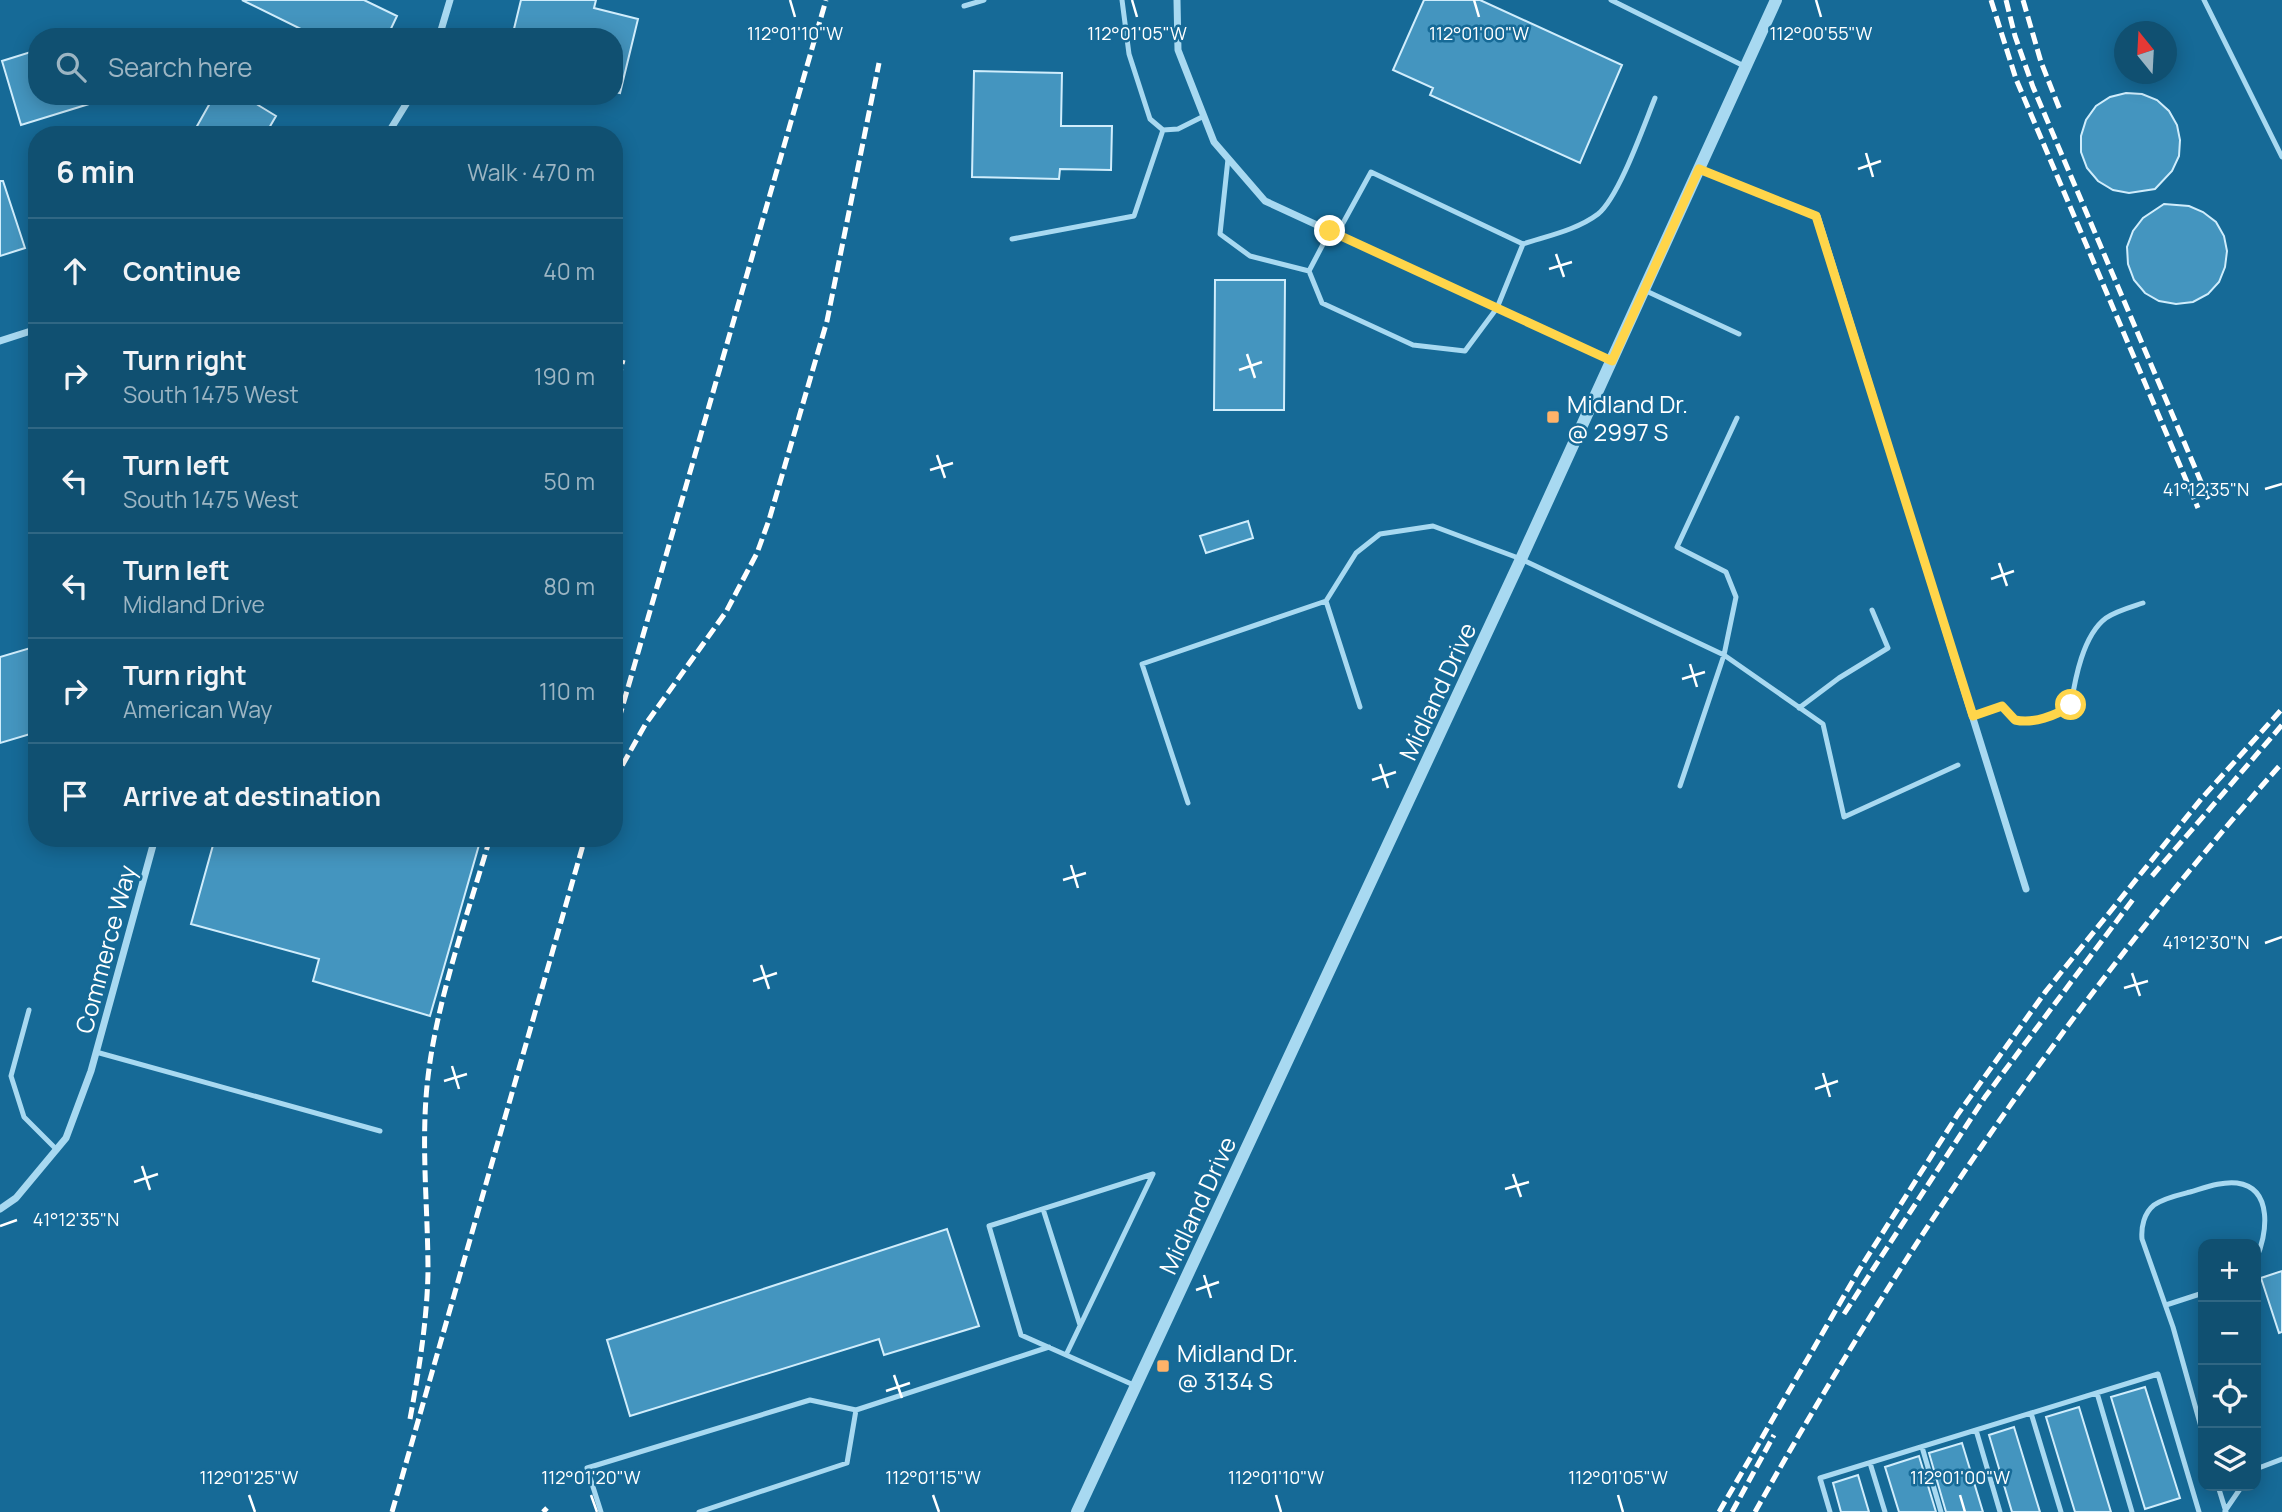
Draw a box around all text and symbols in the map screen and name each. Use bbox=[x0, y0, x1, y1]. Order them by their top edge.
text: 112°01'10"W bbox=[747, 21, 843, 45]
text: 112°01'05"W bbox=[1087, 21, 1187, 45]
text: 112°01'00"W bbox=[1429, 21, 1529, 45]
text: 112°00'55"W bbox=[1770, 21, 1873, 45]
north arrow bbox=[2114, 21, 2177, 84]
search box bbox=[28, 28, 623, 105]
icon: search bbox=[52, 48, 90, 86]
text: Search here bbox=[108, 49, 253, 85]
text: 6 min bbox=[56, 151, 135, 192]
text: Walk · 470 m bbox=[467, 156, 595, 188]
route end bbox=[1314, 215, 1345, 246]
icon: ahead bbox=[56, 252, 94, 290]
text: Continue bbox=[123, 253, 241, 289]
text: 40 m bbox=[543, 255, 595, 287]
text: Turn right bbox=[123, 342, 247, 378]
icon: right bbox=[56, 357, 94, 395]
text: 190 m bbox=[534, 360, 595, 392]
text: South 1475 West bbox=[123, 378, 299, 410]
place label: Midland Dr. @ 2997 S bbox=[1567, 387, 1688, 448]
marker: Midland Dr. @ 2997 S bbox=[1545, 409, 1561, 425]
text: Turn left bbox=[123, 447, 230, 483]
icon: left bbox=[56, 462, 94, 500]
text: 50 m bbox=[544, 465, 595, 497]
text: 41°12'35"N bbox=[2163, 477, 2249, 501]
text: South 1475 West bbox=[123, 483, 299, 515]
text: Turn left bbox=[123, 552, 230, 588]
icon: left bbox=[56, 567, 94, 605]
text: 80 m bbox=[544, 570, 595, 602]
text: Midland Drive bbox=[123, 588, 265, 620]
street label: Midland Drive bbox=[1391, 617, 1483, 765]
text: Turn right bbox=[123, 657, 247, 693]
icon: right bbox=[56, 672, 94, 710]
text: 110 m bbox=[539, 675, 595, 707]
route start bbox=[2055, 689, 2086, 720]
text: American Way bbox=[123, 693, 273, 725]
icon: arrive bbox=[56, 777, 94, 815]
text: Arrive at destination bbox=[123, 778, 381, 814]
street label: Commerce Way bbox=[67, 861, 143, 1037]
text: 41°12'30"N bbox=[2162, 930, 2250, 954]
street label: Midland Drive bbox=[1151, 1131, 1243, 1279]
text: 41°12'35"N bbox=[33, 1207, 119, 1231]
map controls bbox=[2198, 1239, 2261, 1491]
button: + bbox=[2198, 1239, 2261, 1302]
button: − bbox=[2198, 1302, 2261, 1365]
place label: Midland Dr. @ 3134 S bbox=[1177, 1336, 1298, 1397]
marker: Midland Dr. @ 3134 S bbox=[1155, 1358, 1171, 1374]
button: locate bbox=[2198, 1365, 2261, 1428]
button: layers bbox=[2198, 1428, 2261, 1491]
text: 112°01'25"W bbox=[200, 1465, 299, 1489]
text: 112°01'20"W bbox=[541, 1465, 641, 1489]
text: 112°01'15"W bbox=[885, 1465, 981, 1489]
text: 112°01'10"W bbox=[1228, 1465, 1324, 1489]
text: 112°01'05"W bbox=[1568, 1465, 1668, 1489]
text: 112°01'00"W bbox=[1910, 1465, 2010, 1489]

